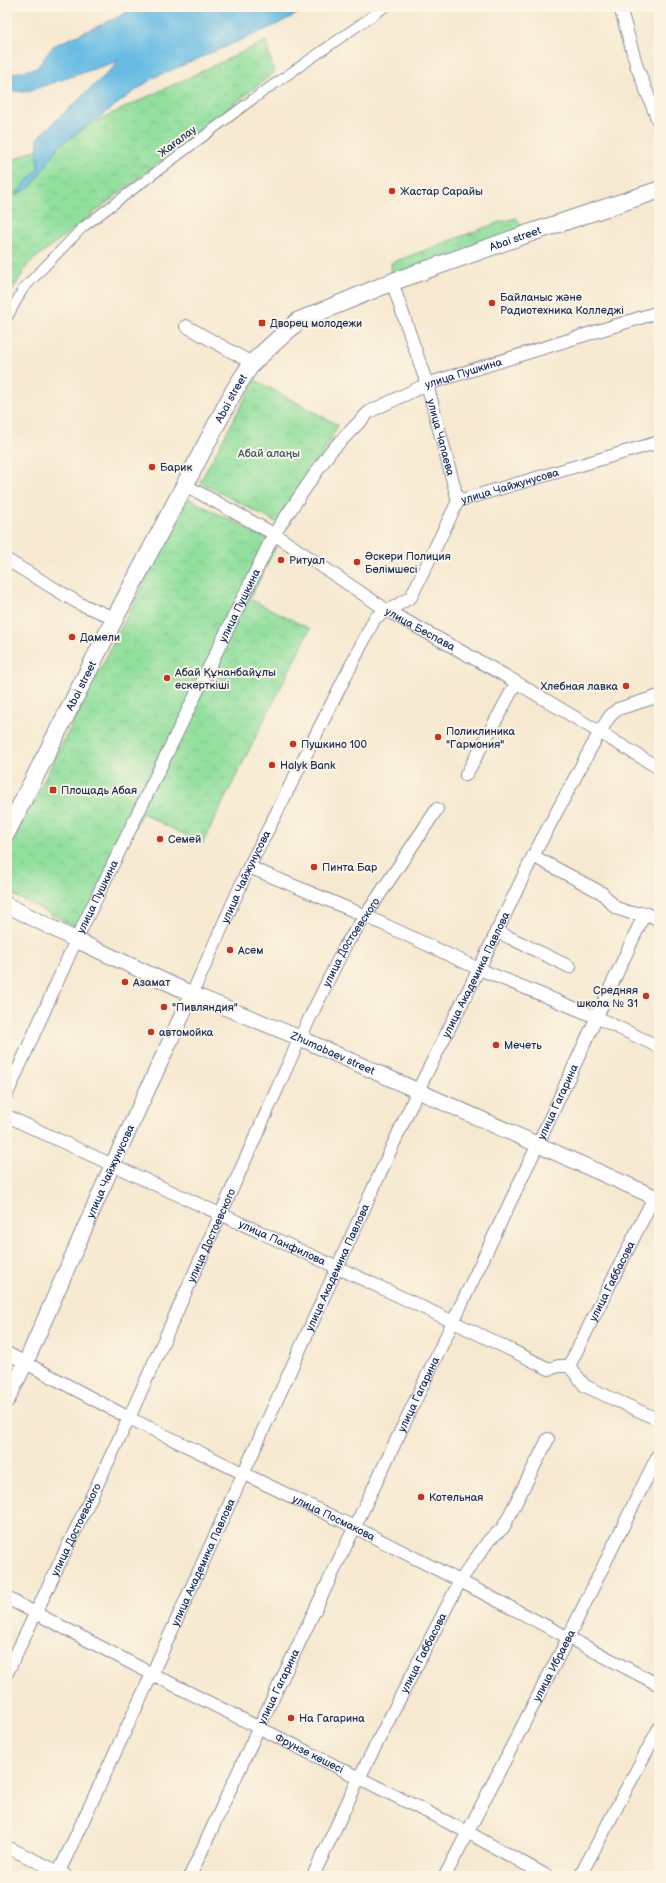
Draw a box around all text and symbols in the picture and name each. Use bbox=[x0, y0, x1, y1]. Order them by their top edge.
street label: Жағалау bbox=[156, 123, 199, 160]
place label: Жастар Сарайы bbox=[400, 185, 483, 198]
marker: Жастар Сарайы bbox=[387, 186, 397, 196]
street label: Abai street bbox=[488, 224, 543, 254]
place label: Байланыс және Радиотехника Колледжі bbox=[500, 291, 624, 317]
marker: Байланыс және Радиотехника Колледжі bbox=[487, 298, 497, 308]
place label: Дворец молодежи bbox=[270, 317, 362, 330]
marker: Дворец молодежи bbox=[257, 318, 267, 328]
street label: улица Пушкина bbox=[423, 355, 504, 391]
street label: Abai street bbox=[212, 371, 250, 425]
street label: улица Чапаева bbox=[424, 398, 457, 478]
park label: Абай алаңы bbox=[237, 447, 300, 460]
place label: Барик bbox=[160, 461, 192, 474]
marker: Барик bbox=[147, 462, 157, 472]
street label: улица Чайжунусова bbox=[460, 466, 561, 507]
place label: Әскери Полиция Бөлімшесі bbox=[365, 550, 451, 576]
place label: Ритуал bbox=[289, 554, 325, 567]
marker: Ритуал bbox=[276, 555, 286, 565]
marker: Әскери Полиция Бөлімшесі bbox=[352, 557, 362, 567]
street label: улица Пушкина bbox=[216, 566, 263, 644]
street label: улица Беспава bbox=[383, 605, 458, 654]
place label: Дамели bbox=[80, 631, 120, 644]
marker: Дамели bbox=[67, 632, 77, 642]
street label: Abai street bbox=[63, 658, 100, 713]
place label: Абай Құнанбайұлы ескерткіші bbox=[174, 666, 276, 692]
marker: Абай Құнанбайұлы ескерткіші bbox=[162, 673, 172, 683]
place label: Хлебная лавка bbox=[540, 680, 618, 693]
marker: Хлебная лавка bbox=[621, 681, 631, 691]
place label: Поликлиника "Гармония" bbox=[446, 725, 516, 751]
marker: Поликлиника "Гармония" bbox=[433, 732, 443, 742]
place label: Пушкино 100 bbox=[301, 738, 367, 751]
marker: Пушкино 100 bbox=[288, 739, 298, 749]
place label: Halyk Bank bbox=[280, 759, 336, 772]
marker: Halyk Bank bbox=[267, 760, 277, 770]
place label: Площадь Абая bbox=[61, 784, 137, 797]
marker: Площадь Абая bbox=[48, 785, 58, 795]
street label: улица Чайжунусова bbox=[219, 828, 274, 925]
place label: Семей bbox=[168, 833, 201, 846]
marker: Семей bbox=[155, 834, 165, 844]
street label: улица Пушкина bbox=[74, 858, 121, 936]
place label: Пинта Бар bbox=[322, 861, 378, 874]
marker: Пинта Бар bbox=[309, 862, 319, 872]
street label: улица Достоевского bbox=[320, 895, 383, 989]
street label: улица Академика Павлова bbox=[440, 909, 513, 1040]
place label: Асем bbox=[237, 944, 263, 957]
marker: Асем bbox=[225, 945, 235, 955]
place label: Азамат bbox=[132, 976, 170, 989]
marker: Азамат bbox=[120, 977, 130, 987]
place label: Средняя школа № 31 bbox=[577, 984, 638, 1010]
marker: Средняя школа № 31 bbox=[641, 991, 651, 1001]
place label: "Пивляндия" bbox=[172, 1001, 238, 1014]
marker: "Пивляндия" bbox=[159, 1002, 169, 1012]
place label: автомойка bbox=[159, 1026, 214, 1039]
marker: автомойка bbox=[146, 1027, 156, 1037]
street label: Zhumabaev street bbox=[288, 1029, 377, 1078]
place label: Мечеть bbox=[504, 1039, 542, 1052]
marker: Мечеть bbox=[491, 1040, 501, 1050]
street label: улица Гагарина bbox=[535, 1062, 581, 1142]
street label: улица Чайжунусова bbox=[84, 1122, 138, 1220]
street label: улица Достоевского bbox=[185, 1186, 239, 1285]
street label: улица Академика Павлова bbox=[303, 1201, 372, 1333]
street label: улица Панфилова bbox=[237, 1217, 328, 1268]
street label: улица Габбасова bbox=[587, 1239, 638, 1324]
street label: улица Гагарина bbox=[395, 1354, 442, 1434]
street label: улица Достоевского bbox=[48, 1481, 104, 1578]
place label: Котельная bbox=[429, 1491, 483, 1504]
street label: улица Посмакова bbox=[290, 1492, 378, 1544]
marker: Котельная bbox=[416, 1492, 426, 1502]
street label: улица Академика Павлова bbox=[169, 1496, 238, 1628]
street label: улица Габбасова bbox=[398, 1610, 450, 1695]
street label: улица Ибраева bbox=[530, 1627, 578, 1704]
street label: улица Гагарина bbox=[255, 1647, 302, 1726]
place label: На Гагарина bbox=[299, 1712, 365, 1725]
marker: На Гагарина bbox=[286, 1713, 296, 1723]
street label: Фрунзе көшесі bbox=[273, 1731, 346, 1776]

